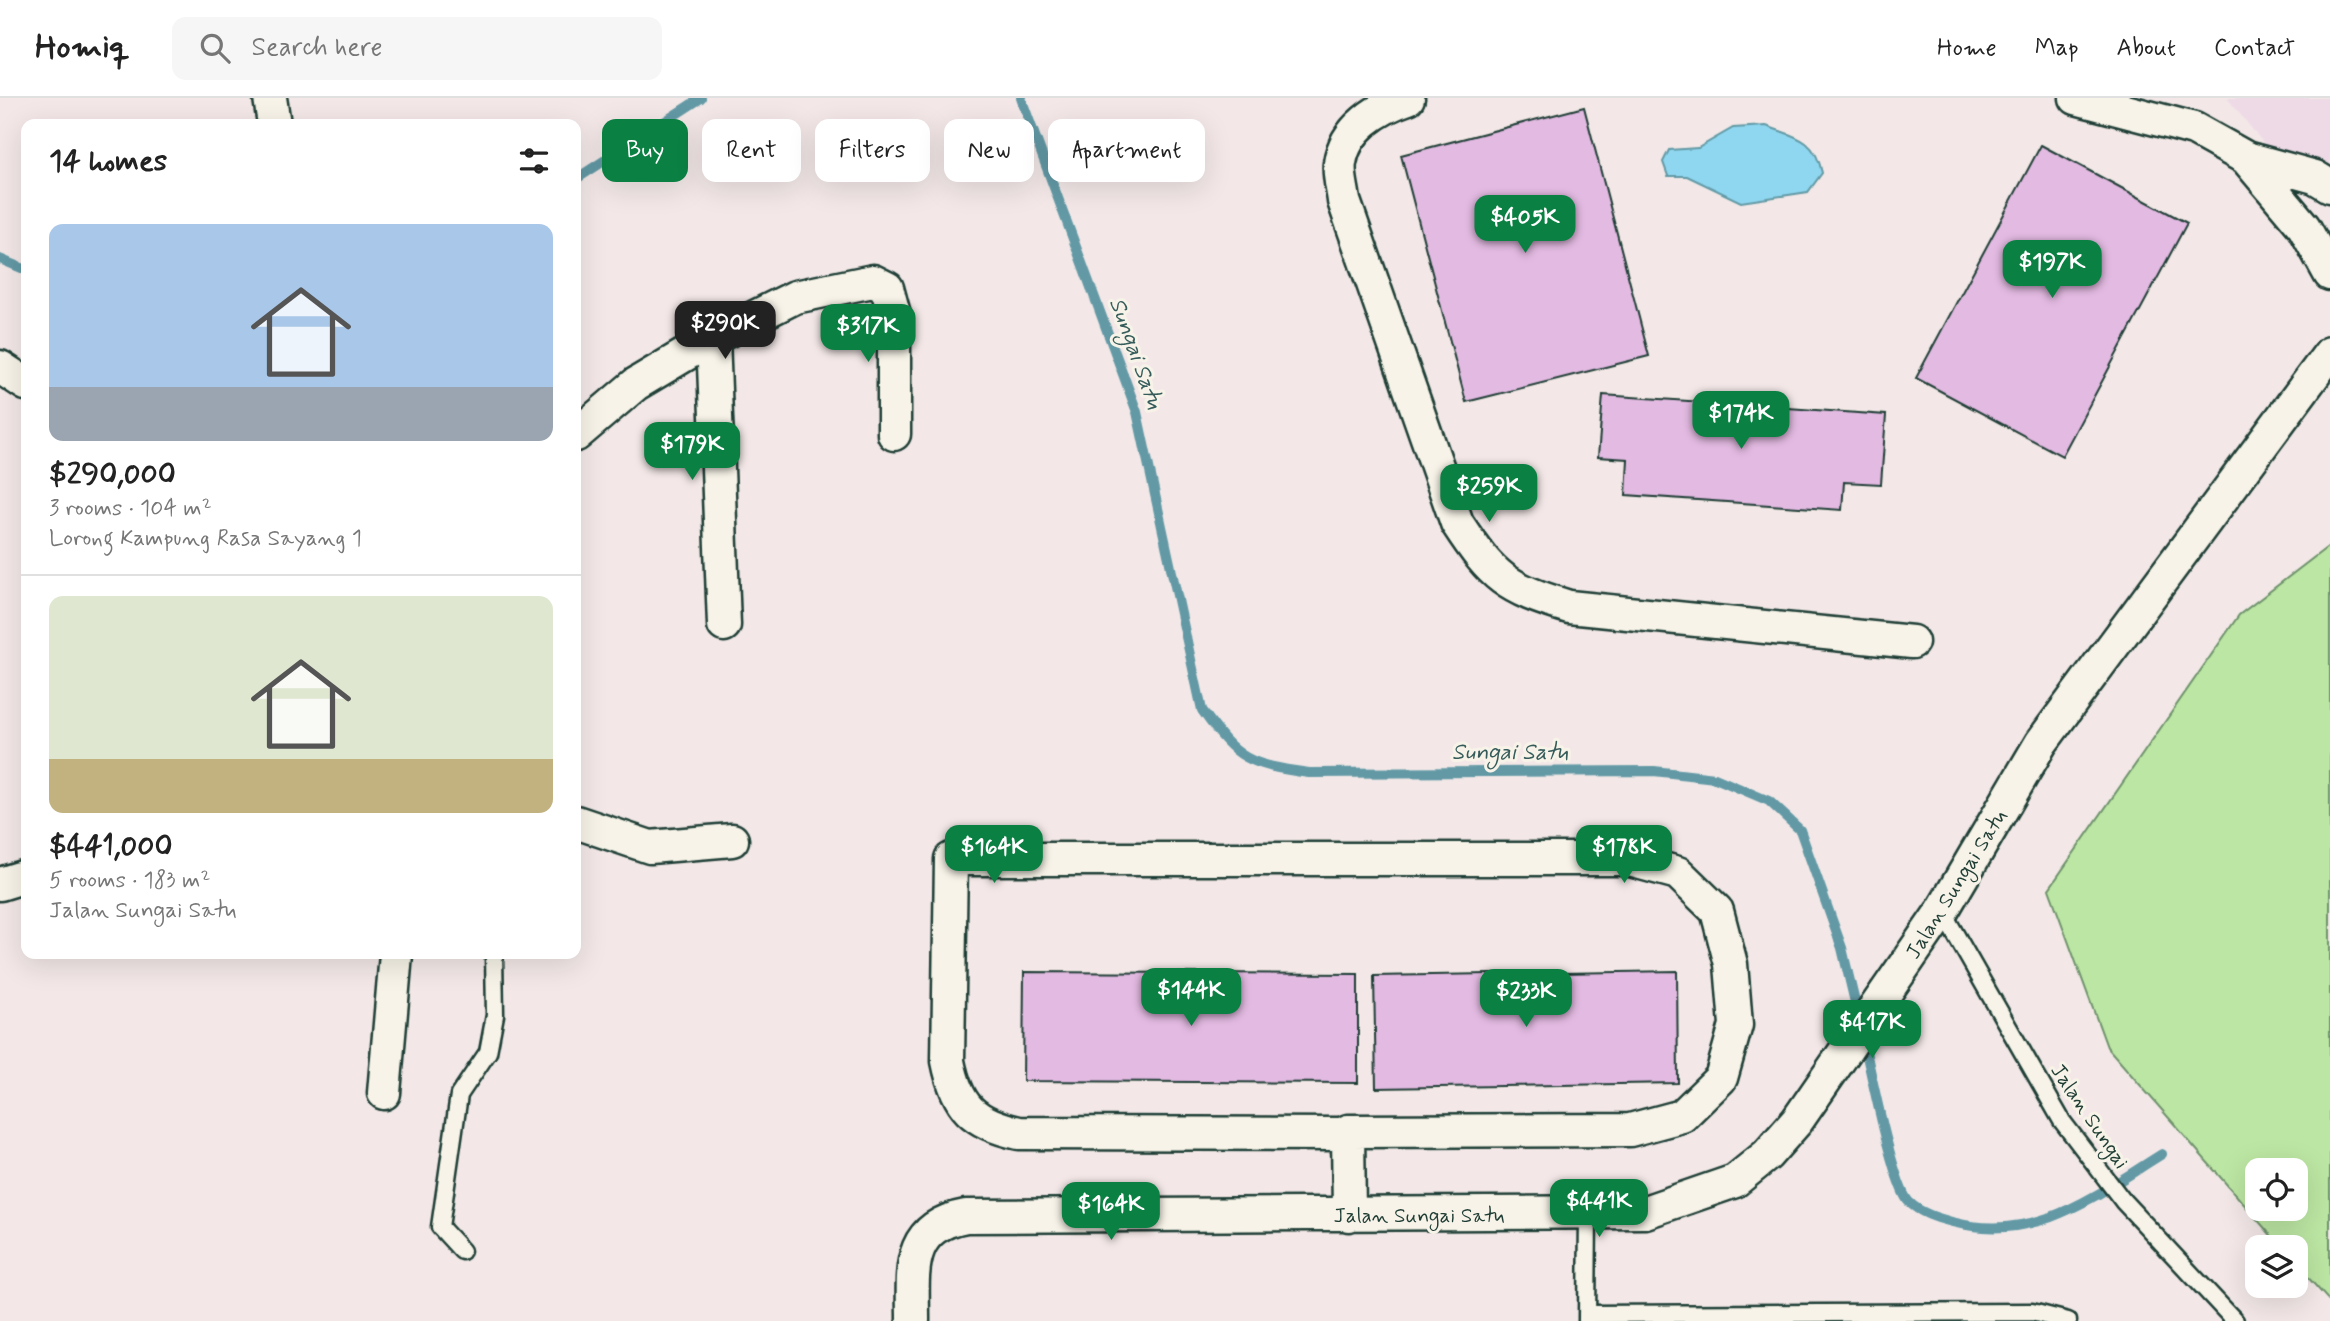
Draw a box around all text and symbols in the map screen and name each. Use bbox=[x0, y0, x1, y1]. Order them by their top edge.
search box bbox=[172, 17, 662, 80]
text: Homiq bbox=[35, 26, 130, 70]
icon: search bbox=[196, 29, 234, 67]
text: Search here bbox=[252, 31, 382, 65]
text: Home bbox=[1937, 33, 1997, 64]
text: Map bbox=[2035, 33, 2079, 64]
text: About bbox=[2117, 33, 2176, 64]
text: Contact bbox=[2214, 33, 2295, 64]
chip: Buy bbox=[602, 119, 688, 182]
chip: Rent bbox=[702, 119, 801, 182]
chip: Filters bbox=[815, 119, 930, 182]
chip: New bbox=[944, 119, 1034, 182]
chip: Apartment bbox=[1048, 119, 1205, 182]
text: 14 homes bbox=[49, 142, 167, 181]
icon: filters bbox=[515, 142, 553, 180]
pin: $405K bbox=[1476, 195, 1574, 255]
text: $405K bbox=[1490, 203, 1560, 233]
pin: $197K bbox=[2003, 240, 2101, 300]
text: $197K bbox=[2019, 248, 2085, 278]
icon: home bbox=[238, 269, 364, 395]
water label: Sungai Satu bbox=[1099, 294, 1169, 414]
pin: $290K bbox=[676, 302, 774, 361]
pin: $317K bbox=[819, 304, 917, 364]
text: $290K bbox=[691, 309, 759, 339]
text: $317K bbox=[837, 312, 899, 342]
pin: $174K bbox=[1692, 392, 1790, 451]
text: $174K bbox=[1708, 399, 1774, 429]
pin: $179K bbox=[643, 422, 741, 482]
text: $179K bbox=[660, 430, 724, 460]
text: $290,000 bbox=[49, 455, 176, 494]
pin: $259K bbox=[1440, 464, 1538, 524]
text: $259K bbox=[1456, 472, 1522, 502]
text: 3 rooms · 104 m² bbox=[49, 494, 212, 524]
text: Lorong Kampung Rasa Sayang 1 bbox=[49, 524, 362, 554]
icon: home bbox=[238, 641, 364, 767]
water label: Sungai Satu bbox=[1452, 738, 1568, 770]
street label: Jalan Sungai Satu bbox=[1900, 805, 2015, 965]
pin: $164K bbox=[945, 826, 1043, 885]
pin: $178K bbox=[1575, 826, 1673, 885]
text: $441,000 bbox=[49, 827, 172, 866]
text: $164K bbox=[961, 833, 1027, 863]
text: $178K bbox=[1592, 833, 1656, 863]
text: 5 rooms · 183 m² bbox=[49, 866, 210, 896]
text: Jalan Sungai Satu bbox=[49, 896, 236, 926]
pin: $144K bbox=[1142, 968, 1240, 1028]
pin: $233K bbox=[1477, 970, 1575, 1029]
text: $144K bbox=[1157, 976, 1225, 1006]
text: $233K bbox=[1496, 977, 1556, 1007]
pin: $417K bbox=[1823, 1000, 1921, 1060]
text: $417K bbox=[1839, 1008, 1905, 1038]
street label: Jalan Sungai bbox=[2043, 1058, 2135, 1175]
map controls bbox=[2245, 1158, 2308, 1298]
button: locate bbox=[2245, 1158, 2308, 1221]
pin: $441K bbox=[1550, 1180, 1648, 1239]
pin: $164K bbox=[1062, 1182, 1160, 1242]
text: $441K bbox=[1566, 1187, 1632, 1217]
text: $164K bbox=[1078, 1190, 1144, 1220]
street label: Jalan Sungai Satu bbox=[1333, 1202, 1505, 1231]
button: layers bbox=[2245, 1235, 2308, 1298]

